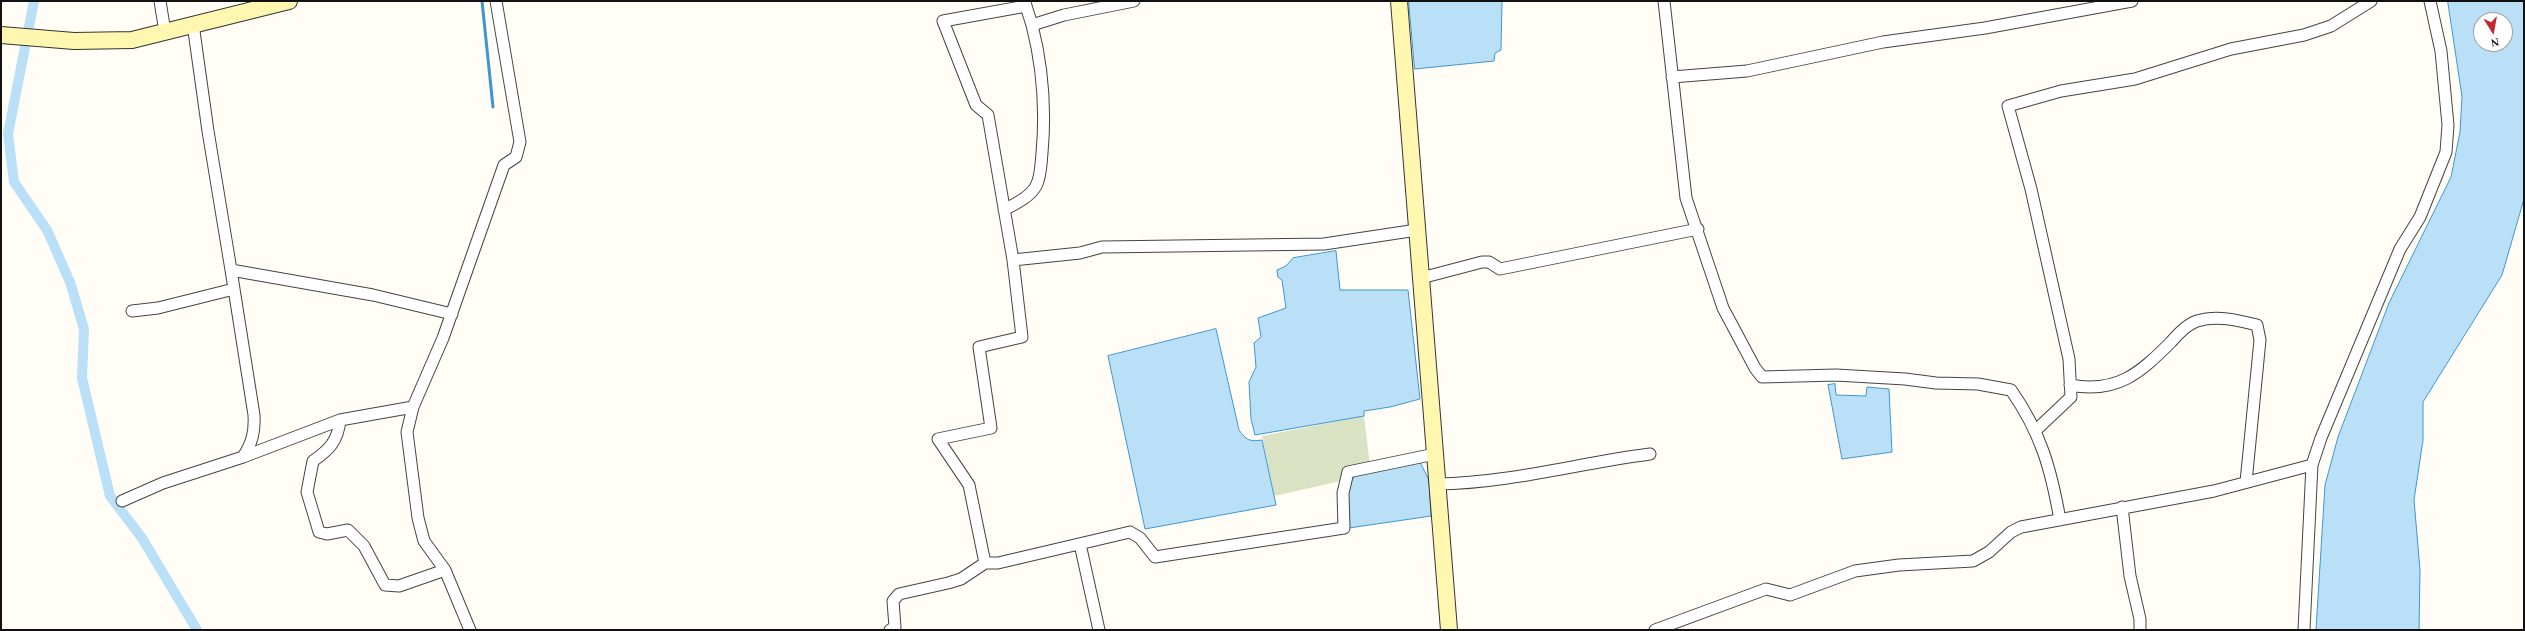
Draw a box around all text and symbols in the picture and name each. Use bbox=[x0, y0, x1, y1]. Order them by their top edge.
north arrow bbox=[2473, 12, 2513, 52]
text: N bbox=[2490, 36, 2500, 49]

